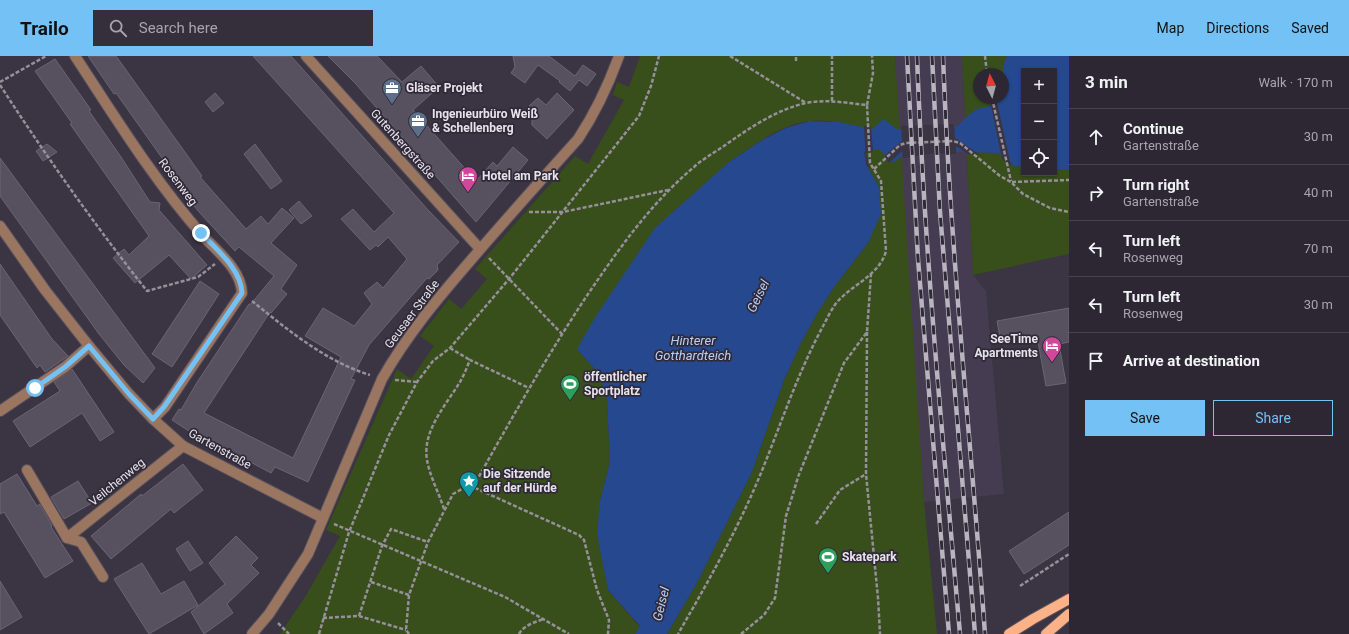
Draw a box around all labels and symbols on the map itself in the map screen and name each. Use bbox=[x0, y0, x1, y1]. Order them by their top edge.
north arrow bbox=[973, 68, 1009, 104]
office icon: Gläser Projekt bbox=[381, 77, 403, 105]
place label: Gläser Projekt bbox=[406, 81, 483, 95]
street label: Gutenbergstraße bbox=[368, 106, 438, 182]
place label: Ingenieurbüro Weiß & Schellenberg bbox=[432, 107, 538, 135]
office icon: Ingenieurbüro Weiß & Schellenberg bbox=[407, 110, 429, 138]
street label: Rosenweg bbox=[156, 156, 200, 208]
hotel icon: Hotel am Park bbox=[457, 165, 479, 193]
place label: Hotel am Park bbox=[482, 169, 559, 183]
route end bbox=[192, 224, 210, 242]
water label: Geisel bbox=[744, 276, 773, 315]
street label: Geusaer Straße bbox=[382, 277, 442, 351]
place label: SeeTime Apartments bbox=[974, 332, 1039, 360]
water label: Hinterer Gotthardteich bbox=[655, 333, 731, 363]
hotel icon: SeeTime Apartments bbox=[1041, 335, 1063, 363]
place label: öffentlicher Sportplatz bbox=[584, 370, 647, 398]
sports icon: öffentlicher Sportplatz bbox=[559, 373, 581, 401]
route start bbox=[26, 379, 44, 397]
street label: Gartenstraße bbox=[186, 426, 254, 472]
street label: Veilchenweg bbox=[86, 455, 148, 509]
place label: Die Sitzende auf der Hürde bbox=[483, 467, 557, 495]
place icon: Die Sitzende auf der Hürde bbox=[458, 470, 480, 498]
sports icon: Skatepark bbox=[817, 546, 839, 574]
place label: Skatepark bbox=[842, 550, 897, 564]
water label: Geisel bbox=[650, 585, 673, 623]

